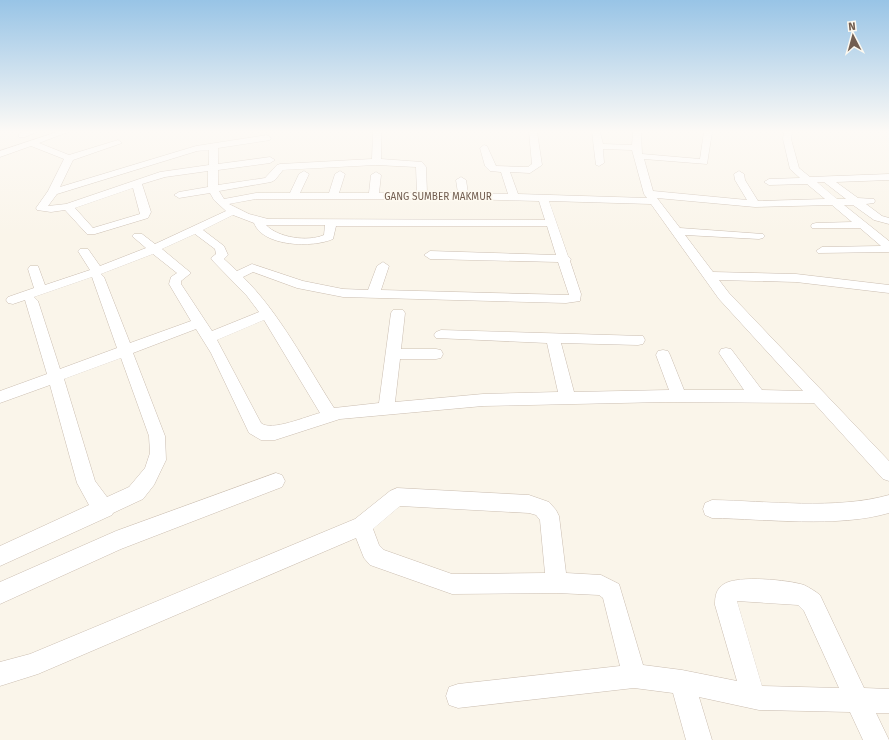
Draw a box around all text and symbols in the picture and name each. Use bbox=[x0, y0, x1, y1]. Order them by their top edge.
north arrow bbox=[833, 16, 873, 56]
text: N bbox=[848, 20, 856, 33]
street label: GANG SUMBER MAKMUR bbox=[384, 191, 492, 203]

